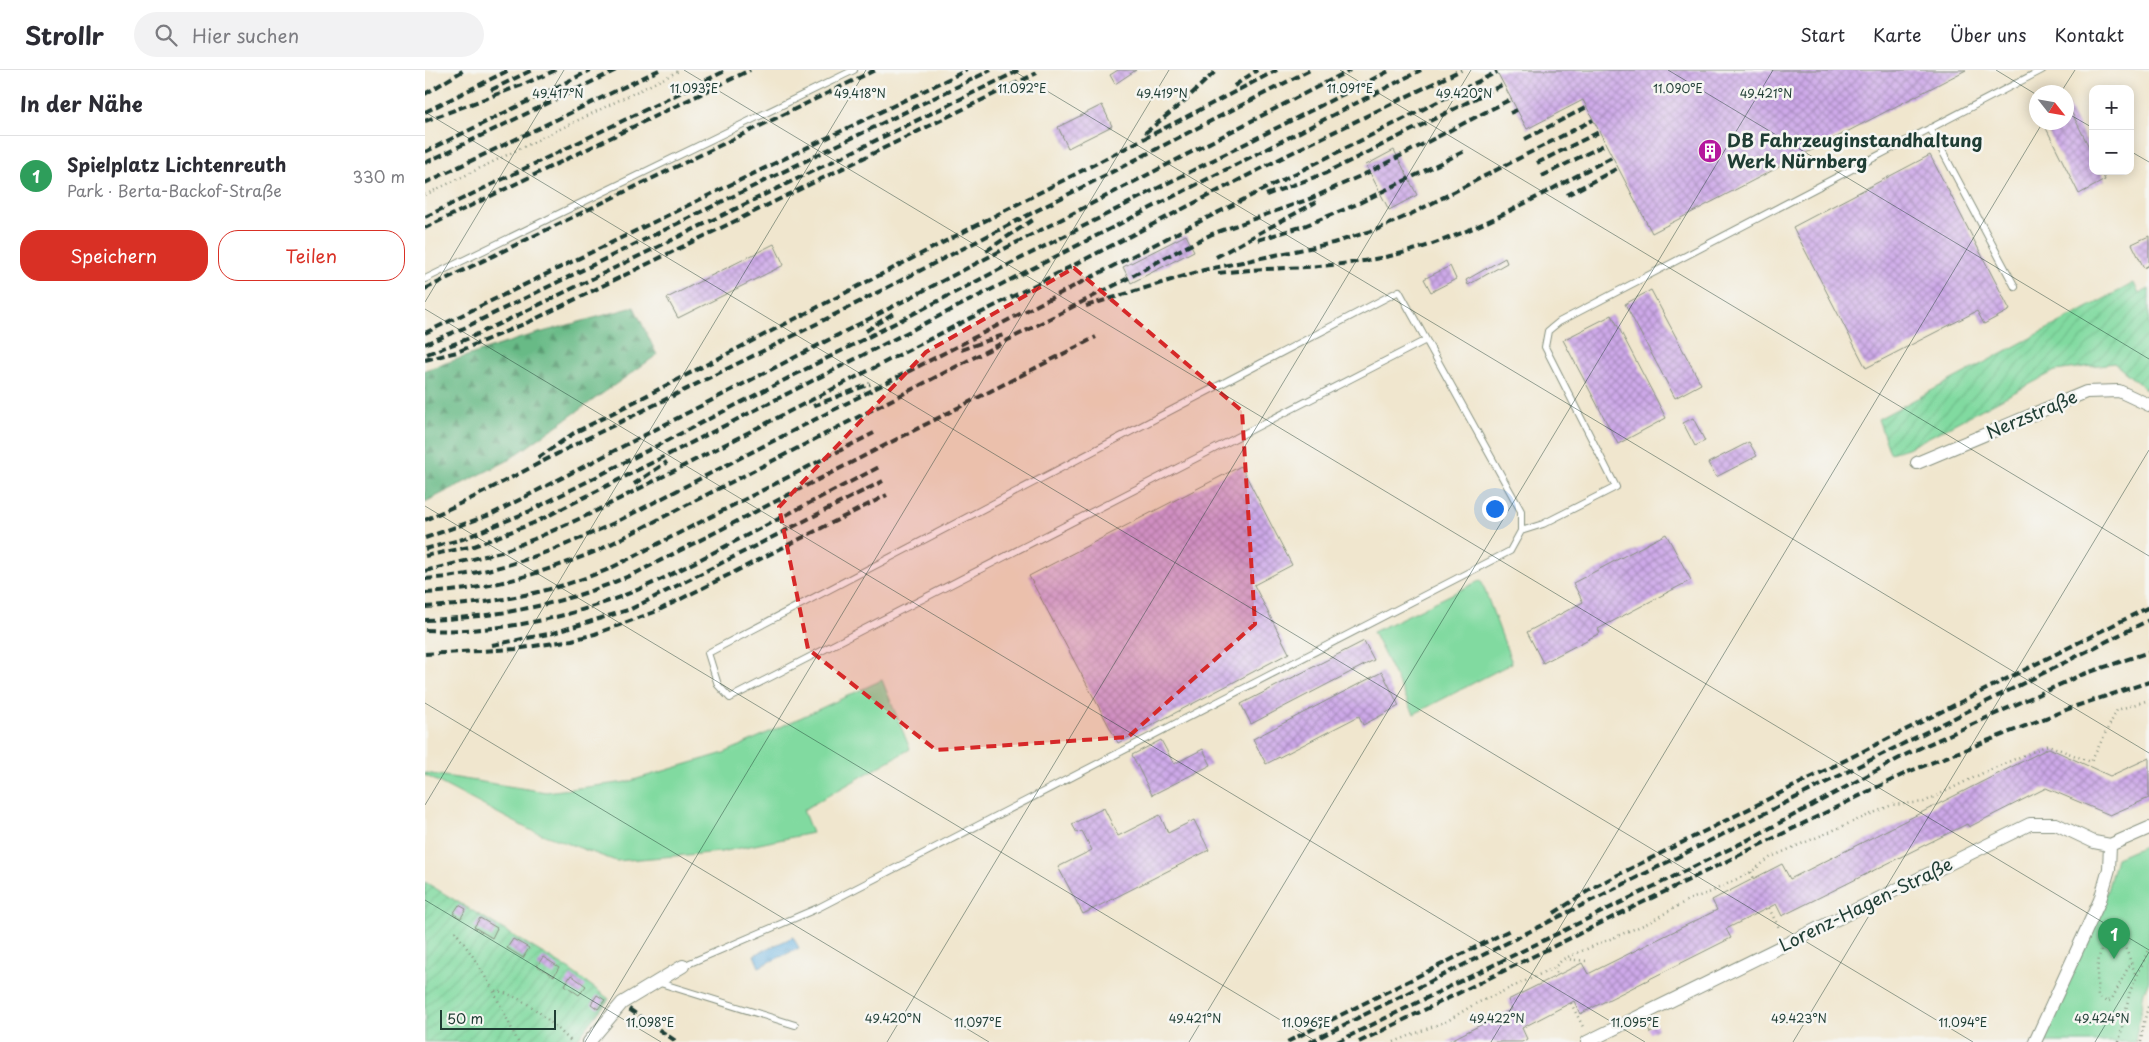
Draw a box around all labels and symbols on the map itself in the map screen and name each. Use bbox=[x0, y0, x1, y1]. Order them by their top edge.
text: 11.093°E bbox=[670, 79, 718, 97]
text: 11.092°E bbox=[997, 79, 1047, 97]
text: 11.091°E bbox=[1327, 79, 1373, 97]
text: 11.090°E bbox=[1653, 79, 1703, 97]
text: 49.417°N bbox=[532, 84, 584, 102]
text: 49.418°N bbox=[834, 84, 886, 102]
text: 49.419°N bbox=[1136, 84, 1188, 102]
text: 49.420°N bbox=[1436, 84, 1492, 102]
text: 49.421°N bbox=[1740, 84, 1792, 102]
north arrow bbox=[2029, 85, 2074, 130]
place label: DB Fahrzeuginstandhaltung Werk Nürnberg bbox=[1727, 126, 1982, 174]
building icon: DB Fahrzeuginstandhaltung Werk Nürnberg bbox=[1697, 138, 1723, 164]
street label: Nerzstraße bbox=[1982, 382, 2081, 445]
your location bbox=[1482, 496, 1508, 522]
street label: Lorenz-Hagen-Straße bbox=[1774, 850, 1957, 958]
pin: 1 bbox=[2098, 918, 2130, 959]
scale bar bbox=[440, 1007, 556, 1030]
text: 49.420°N bbox=[865, 1009, 921, 1027]
text: 49.421°N bbox=[1169, 1009, 1221, 1027]
text: 49.422°N bbox=[1469, 1009, 1525, 1027]
text: 49.423°N bbox=[1771, 1009, 1827, 1027]
text: 49.424°N bbox=[2074, 1009, 2130, 1027]
text: 11.098°E bbox=[626, 1013, 674, 1031]
text: 11.097°E bbox=[954, 1013, 1002, 1031]
text: 11.096°E bbox=[1282, 1013, 1330, 1031]
text: 11.095°E bbox=[1611, 1013, 1659, 1031]
text: 11.094°E bbox=[1939, 1013, 1987, 1031]

